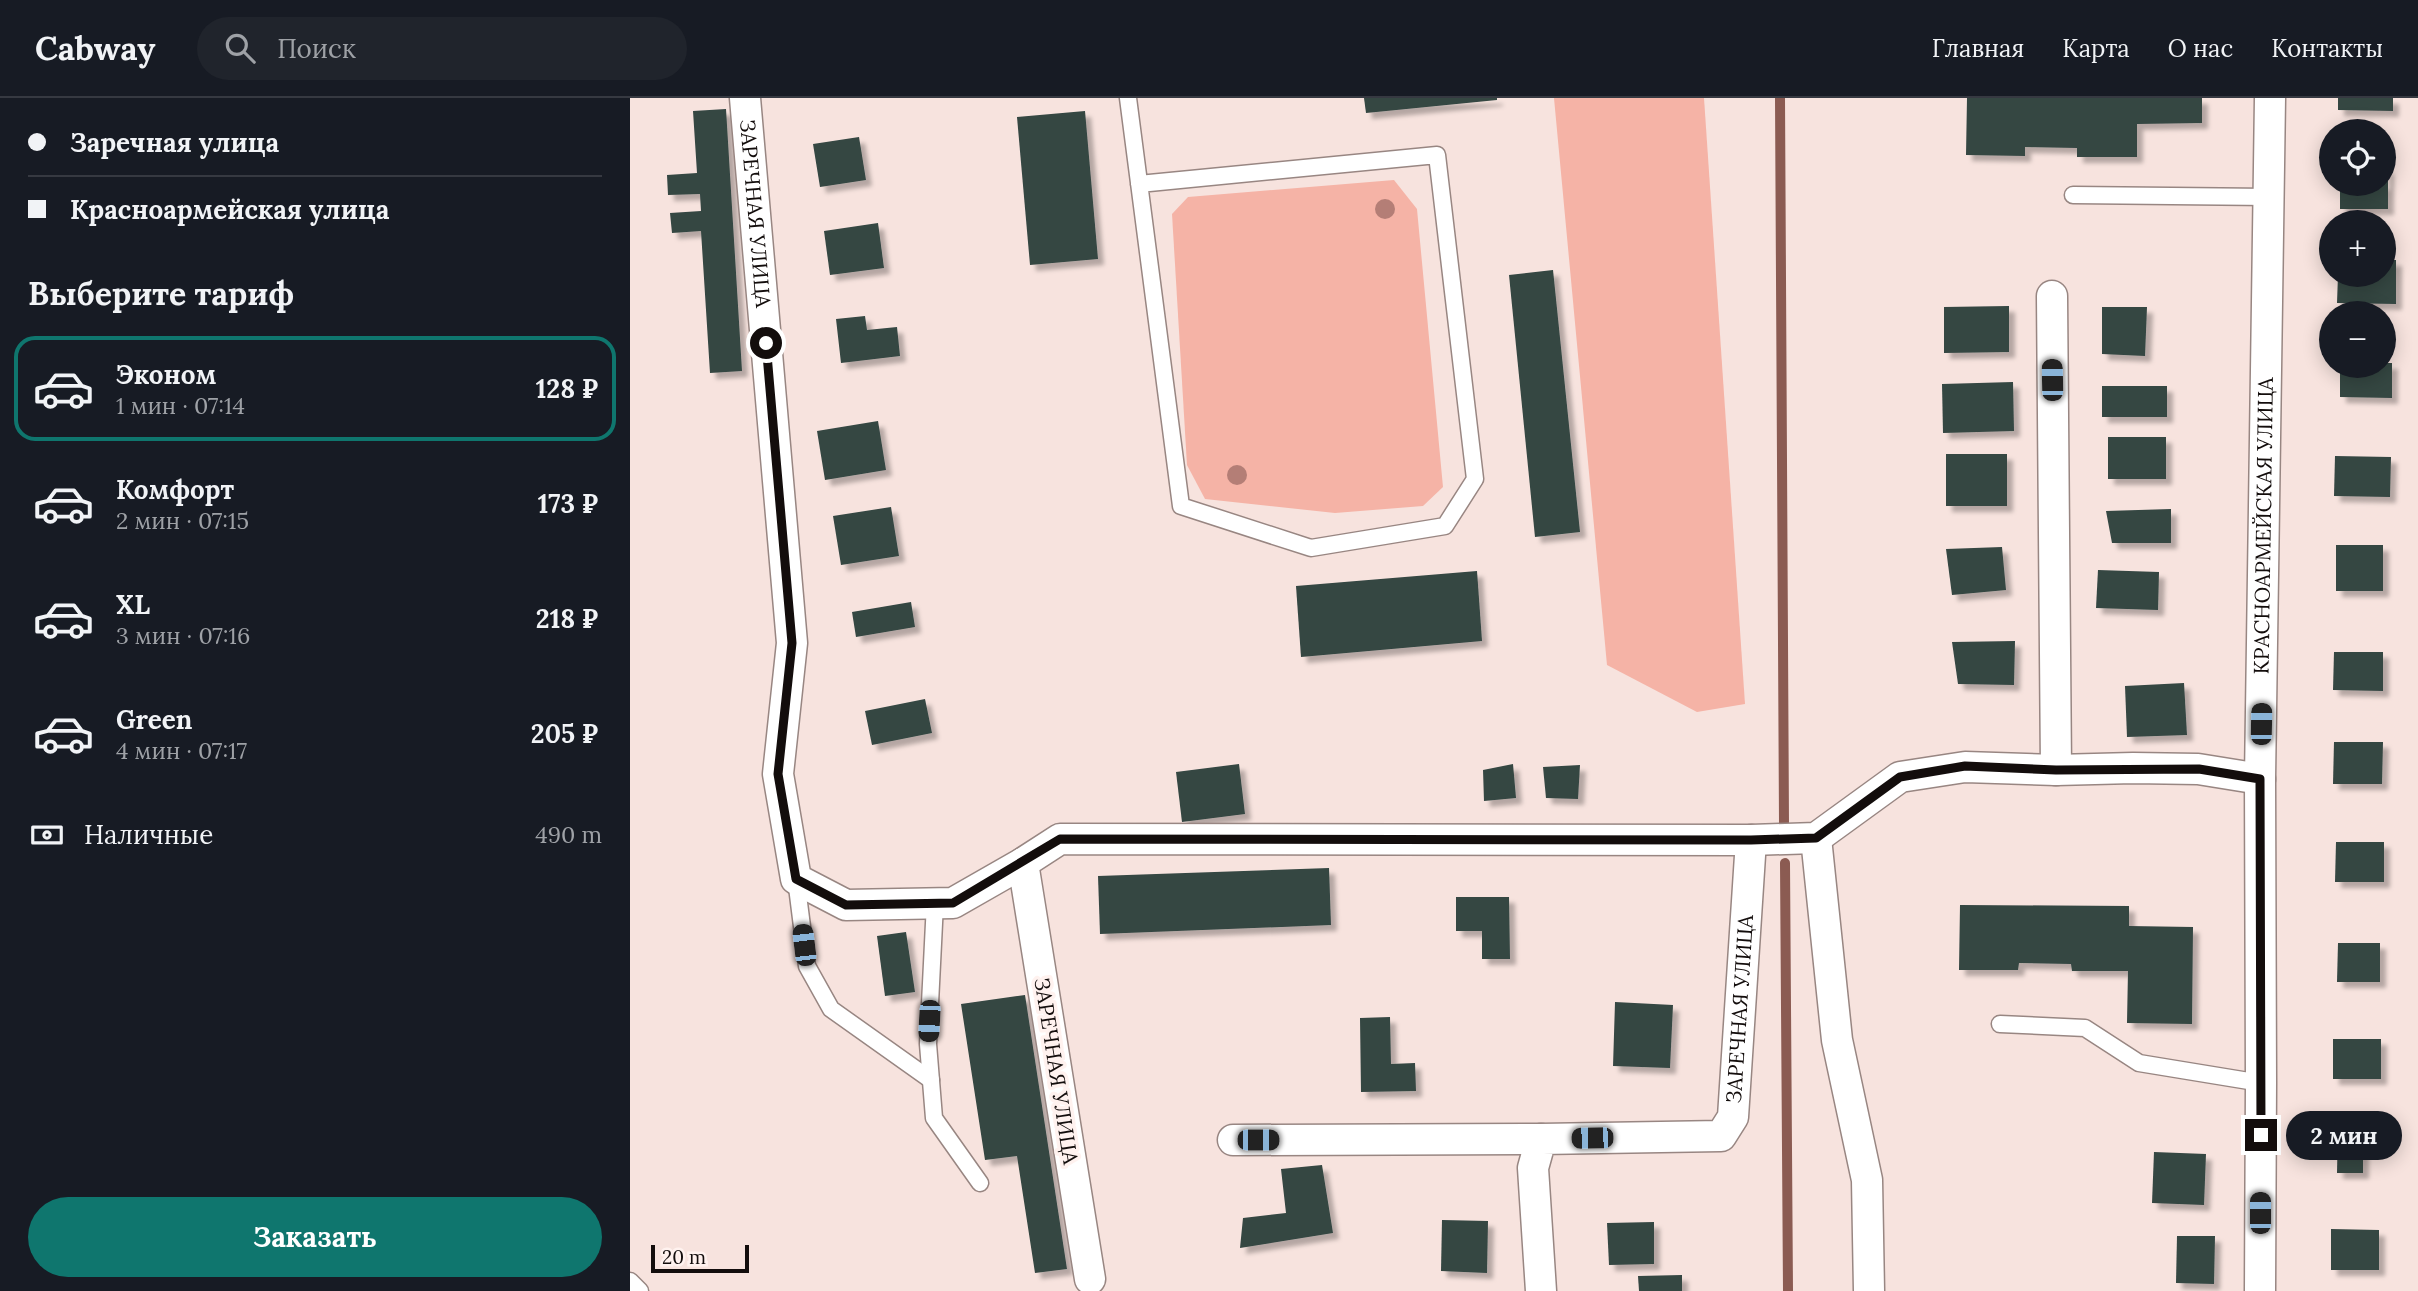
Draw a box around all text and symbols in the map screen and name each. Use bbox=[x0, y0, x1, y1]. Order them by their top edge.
search box bbox=[197, 17, 687, 80]
text: Cabway bbox=[35, 27, 155, 69]
icon: search bbox=[221, 29, 259, 67]
text: Поиск bbox=[277, 32, 356, 65]
text: Главная bbox=[1932, 33, 2024, 64]
text: Карта bbox=[2062, 33, 2130, 64]
text: О нас bbox=[2168, 33, 2233, 64]
text: Контакты bbox=[2271, 33, 2383, 64]
street label: ЗАРЕЧНАЯ УЛИЦА bbox=[734, 118, 777, 310]
map controls bbox=[2319, 119, 2396, 378]
button: locate bbox=[2319, 119, 2396, 196]
text: Заречная улица bbox=[70, 126, 279, 159]
text: Красноармейская улица bbox=[70, 193, 389, 226]
button: + bbox=[2319, 210, 2396, 287]
text: Выберите тариф bbox=[28, 273, 294, 314]
button: − bbox=[2319, 301, 2396, 378]
route start bbox=[750, 327, 782, 359]
icon: car bbox=[32, 357, 95, 420]
text: Эконом bbox=[116, 358, 216, 391]
car bbox=[2042, 359, 2063, 401]
text: 128 ₽ bbox=[536, 372, 598, 405]
street label: КРАСНОАРМЕЙСКАЯ УЛИЦА bbox=[2248, 377, 2279, 675]
text: 1 мин · 07:14 bbox=[116, 391, 245, 420]
icon: car bbox=[32, 472, 95, 535]
text: Комфорт bbox=[116, 473, 234, 506]
text: 173 ₽ bbox=[538, 487, 598, 520]
text: 2 мин · 07:15 bbox=[116, 506, 249, 535]
icon: car bbox=[32, 587, 95, 650]
text: XL bbox=[116, 588, 150, 621]
text: 218 ₽ bbox=[536, 602, 598, 635]
text: 3 мин · 07:16 bbox=[116, 621, 250, 650]
icon: car bbox=[32, 702, 95, 765]
text: Green bbox=[116, 703, 192, 736]
car bbox=[2251, 703, 2272, 745]
text: 205 ₽ bbox=[531, 717, 598, 750]
text: 4 мин · 07:17 bbox=[116, 736, 247, 765]
icon: cash bbox=[28, 816, 66, 854]
text: Наличные bbox=[84, 818, 213, 851]
text: 490 m bbox=[535, 820, 602, 849]
street label: ЗАРЕЧНАЯ УЛИЦА bbox=[1720, 913, 1759, 1104]
car bbox=[792, 923, 817, 967]
street label: ЗАРЕЧНАЯ УЛИЦА bbox=[1028, 976, 1085, 1167]
car bbox=[918, 999, 941, 1043]
callout: 2 мин bbox=[2286, 1110, 2401, 1160]
route end bbox=[2245, 1119, 2277, 1151]
text: 2 мин bbox=[2310, 1121, 2378, 1150]
car bbox=[1571, 1127, 1614, 1149]
car bbox=[1238, 1130, 1280, 1151]
car bbox=[2250, 1192, 2271, 1234]
button: Заказать bbox=[28, 1197, 602, 1277]
scale bar bbox=[651, 1242, 749, 1274]
text: 20 m bbox=[662, 1245, 706, 1269]

